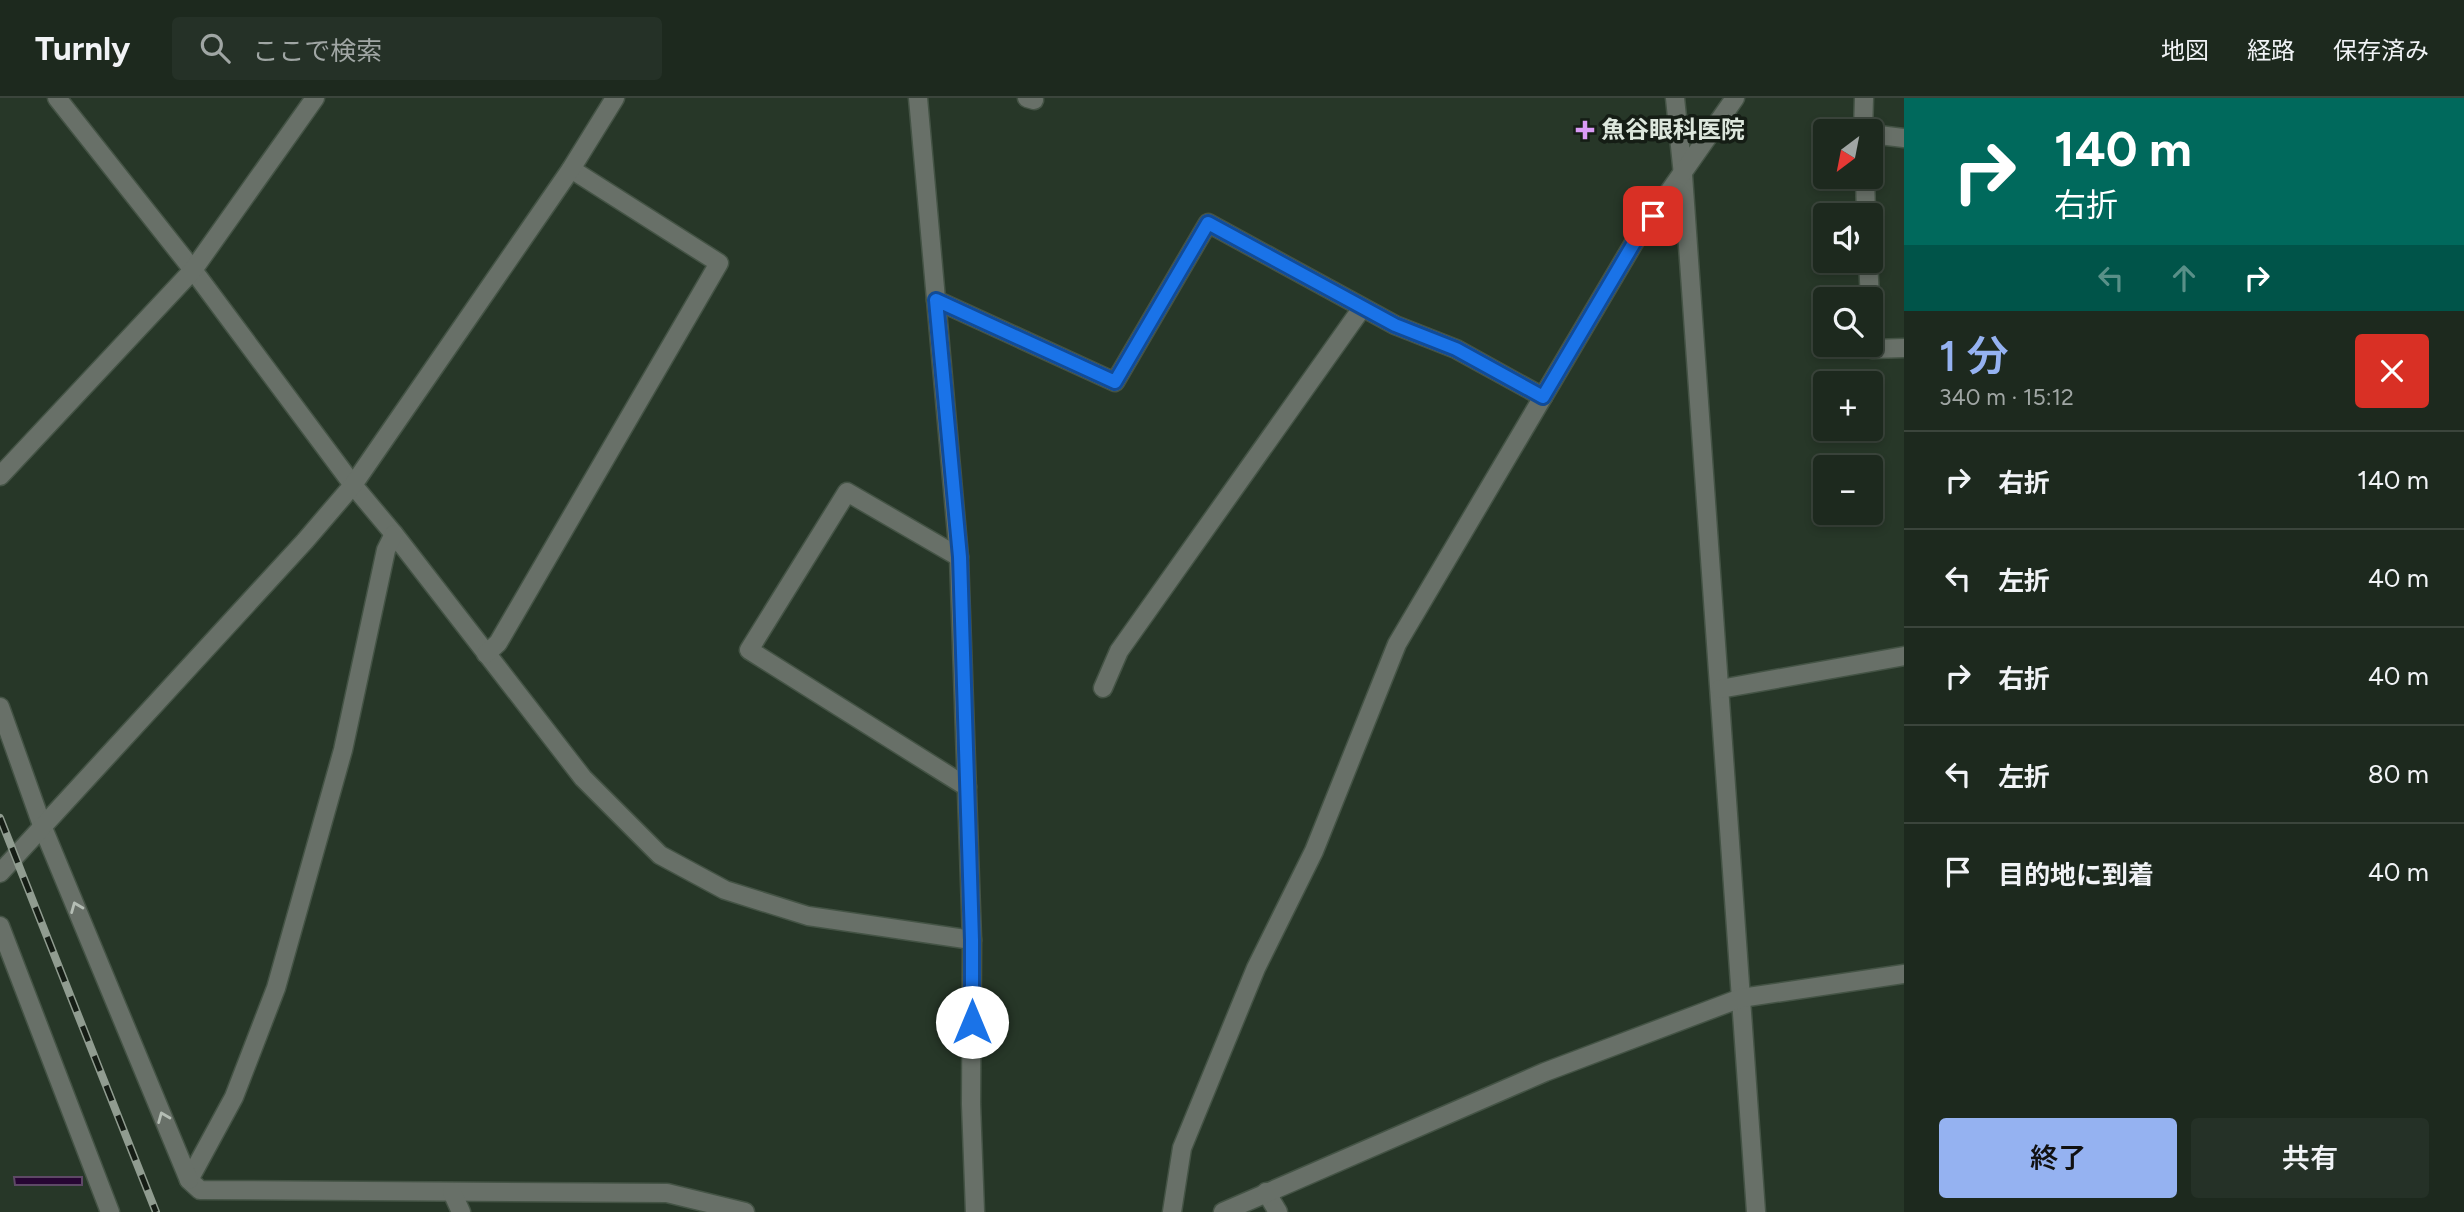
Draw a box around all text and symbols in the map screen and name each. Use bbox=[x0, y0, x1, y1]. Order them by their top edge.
search box bbox=[172, 17, 662, 80]
text: Turnly bbox=[35, 29, 130, 68]
icon: search bbox=[196, 29, 234, 67]
text: ここで検索 bbox=[252, 35, 382, 67]
text: 地図 bbox=[2161, 36, 2209, 65]
text: 経路 bbox=[2247, 36, 2295, 65]
text: 保存済み bbox=[2333, 36, 2429, 65]
place label: 魚谷眼科医院 bbox=[1601, 115, 1745, 144]
north arrow bbox=[1813, 119, 1883, 189]
map controls bbox=[1813, 119, 1883, 525]
text: 140 m bbox=[2054, 119, 2192, 178]
marker: 魚谷眼科医院 bbox=[1575, 120, 1595, 140]
icon: right bbox=[1939, 126, 2030, 217]
pin bbox=[1623, 186, 1683, 246]
text: 右折 bbox=[2054, 186, 2118, 224]
icon: arrive bbox=[1634, 197, 1672, 235]
button: sound bbox=[1813, 203, 1883, 273]
icon: left bbox=[2092, 259, 2130, 297]
icon: ahead bbox=[2165, 259, 2203, 297]
icon: right bbox=[2238, 259, 2276, 297]
button: search bbox=[1813, 287, 1883, 357]
text: 1 分 bbox=[1939, 331, 2009, 382]
button: close bbox=[2355, 334, 2429, 408]
button: + bbox=[1813, 371, 1883, 441]
text: 340 m · 15:12 bbox=[1939, 383, 2074, 411]
button: − bbox=[1813, 455, 1883, 525]
icon: right bbox=[1939, 461, 1977, 499]
text: 140 m bbox=[2357, 464, 2429, 496]
text: 右折 bbox=[1998, 467, 2050, 499]
icon: left bbox=[1939, 559, 1977, 597]
text: 40 m bbox=[2368, 562, 2429, 594]
text: 左折 bbox=[1998, 565, 2050, 597]
icon: right bbox=[1939, 657, 1977, 695]
text: 40 m bbox=[2368, 660, 2429, 692]
text: 右折 bbox=[1998, 663, 2050, 695]
icon: left bbox=[1939, 755, 1977, 793]
text: 80 m bbox=[2368, 758, 2429, 790]
text: 左折 bbox=[1998, 761, 2050, 793]
icon: arrive bbox=[1939, 853, 1977, 891]
text: 40 m bbox=[2368, 856, 2429, 888]
text: 目的地に到着 bbox=[1998, 859, 2154, 891]
one-way arrow bbox=[70, 902, 84, 914]
position arrow bbox=[935, 985, 1009, 1059]
one-way arrow bbox=[157, 1112, 171, 1124]
button: 終了 bbox=[1939, 1118, 2177, 1198]
button: 共有 bbox=[2191, 1118, 2429, 1198]

